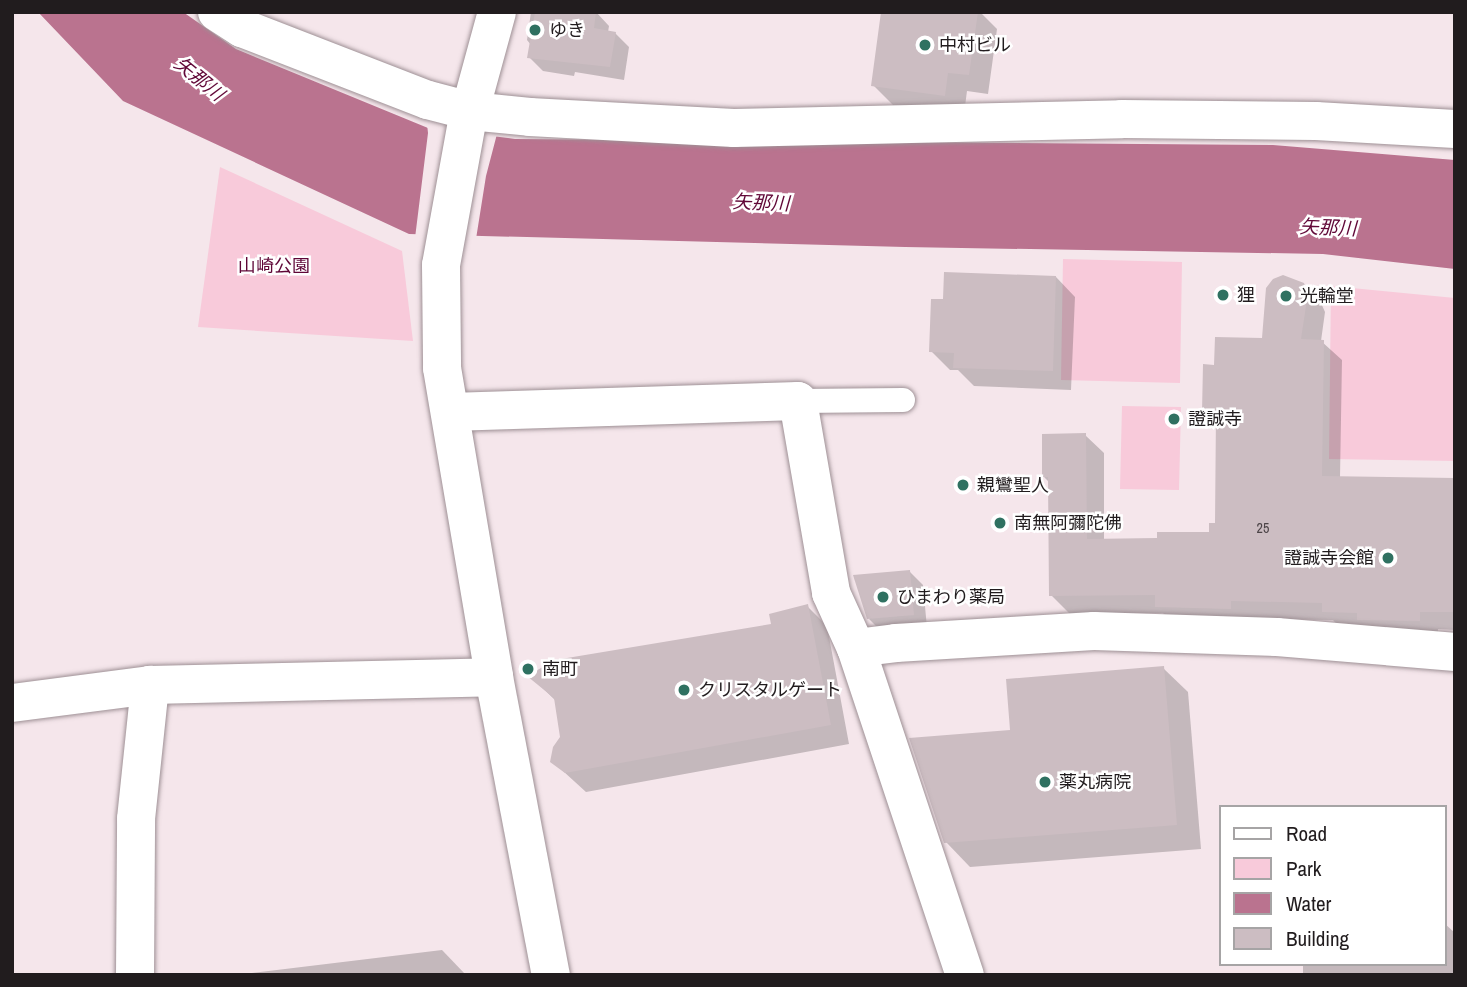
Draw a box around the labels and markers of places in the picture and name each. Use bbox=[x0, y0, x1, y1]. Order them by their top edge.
place label: ゆき bbox=[549, 19, 585, 41]
marker: ゆき bbox=[527, 22, 543, 38]
place label: 中村ビル bbox=[939, 34, 1011, 56]
marker: 中村ビル bbox=[917, 37, 933, 53]
place label: 狸 bbox=[1237, 284, 1255, 306]
place label: 光輪堂 bbox=[1300, 285, 1354, 307]
marker: 狸 bbox=[1215, 287, 1231, 303]
marker: 光輪堂 bbox=[1278, 288, 1294, 304]
place label: 證誠寺 bbox=[1188, 408, 1242, 430]
marker: 證誠寺 bbox=[1166, 411, 1182, 427]
place label: 親鸞聖人 bbox=[977, 474, 1049, 496]
marker: 親鸞聖人 bbox=[955, 477, 971, 493]
place label: 南無阿彌陀佛 bbox=[1014, 512, 1122, 534]
marker: 南無阿彌陀佛 bbox=[992, 515, 1008, 531]
place label: 證誠寺会館 bbox=[1284, 547, 1374, 569]
marker: 證誠寺会館 bbox=[1380, 550, 1396, 566]
place label: ひまわり薬局 bbox=[897, 586, 1005, 608]
marker: ひまわり薬局 bbox=[875, 589, 891, 605]
place label: 南町 bbox=[542, 658, 578, 680]
marker: 南町 bbox=[520, 661, 536, 677]
place label: クリスタルゲート bbox=[698, 679, 842, 701]
marker: クリスタルゲート bbox=[676, 682, 692, 698]
place label: 薬丸病院 bbox=[1059, 771, 1131, 793]
marker: 薬丸病院 bbox=[1037, 774, 1053, 790]

